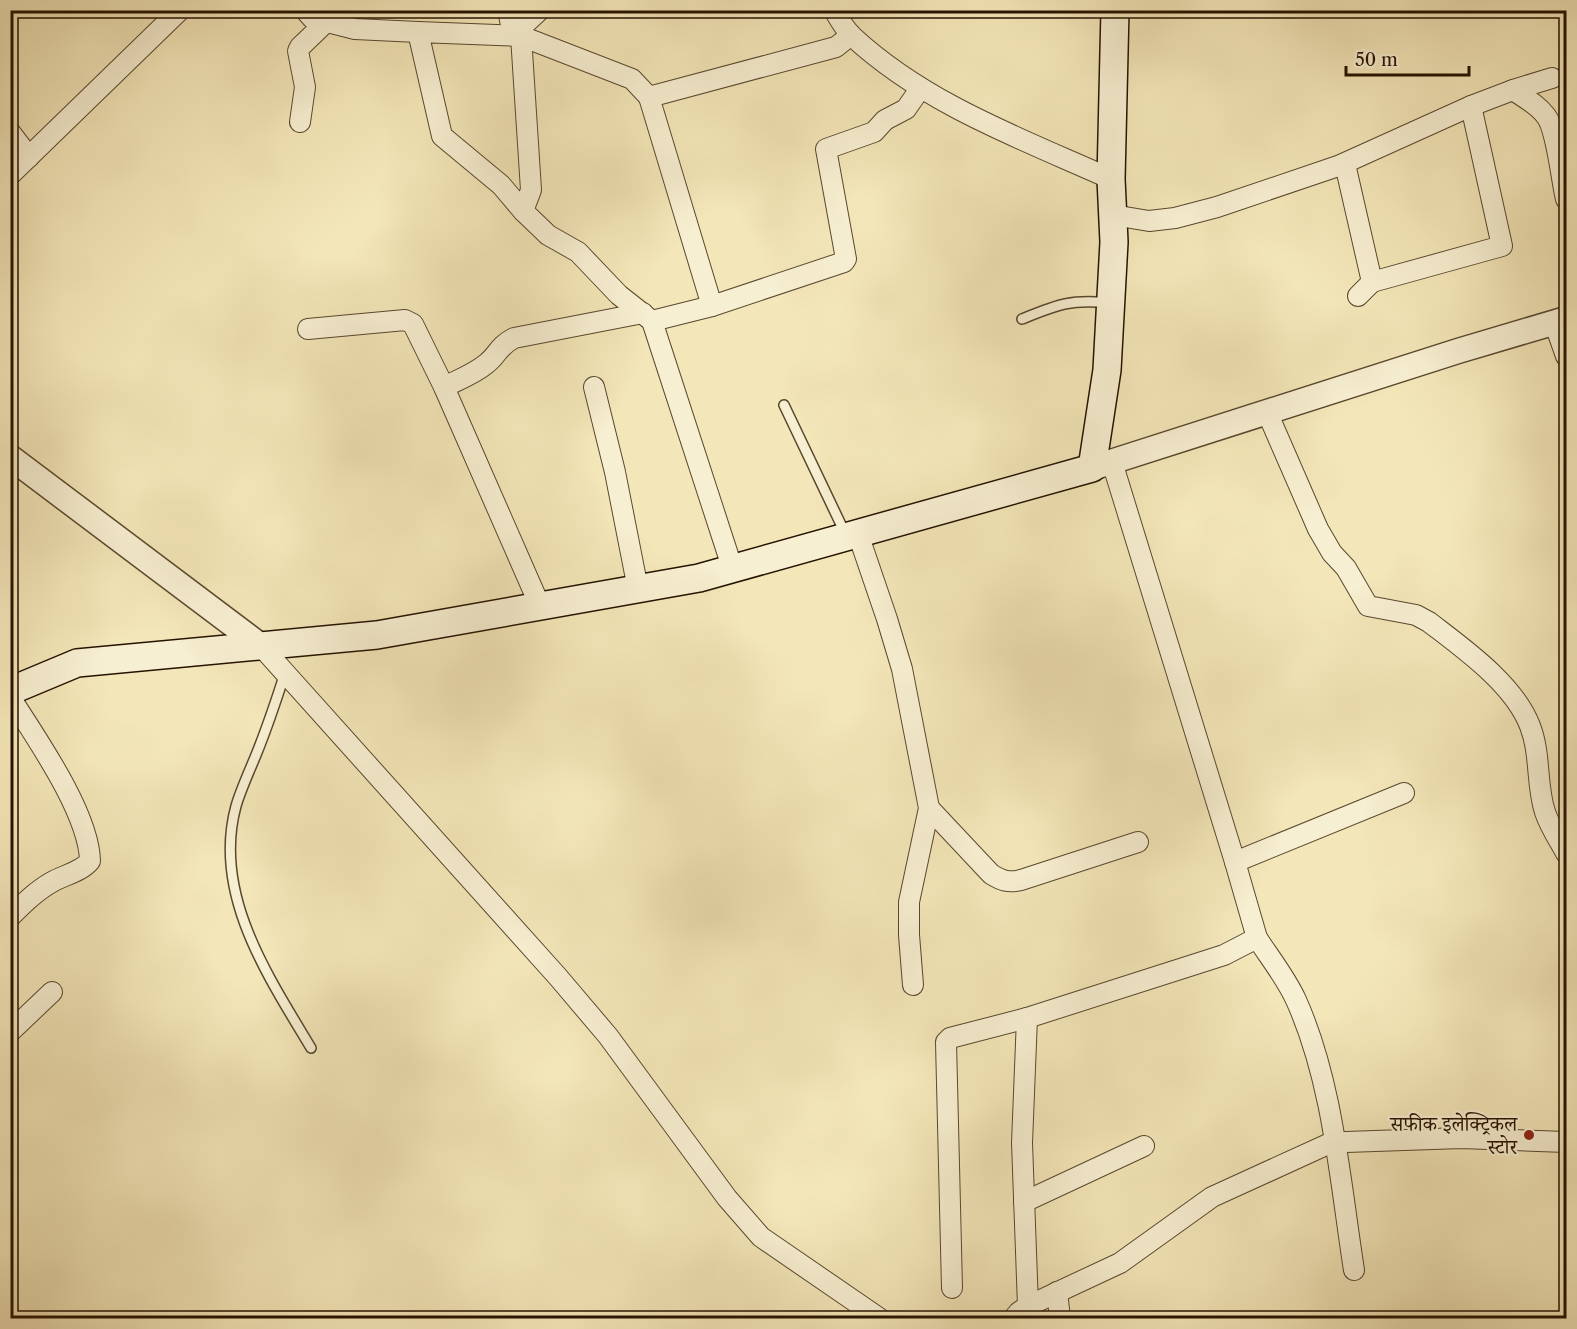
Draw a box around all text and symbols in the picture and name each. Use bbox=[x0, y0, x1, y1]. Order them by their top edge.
scale bar bbox=[1346, 39, 1469, 77]
text: 50 m bbox=[1355, 49, 1398, 71]
place label: सफीक इलेक्ट्रिकल स्टोर bbox=[1389, 1112, 1519, 1159]
marker: सफीक इलेक्ट्रिकल स्टोर bbox=[1522, 1128, 1536, 1142]

